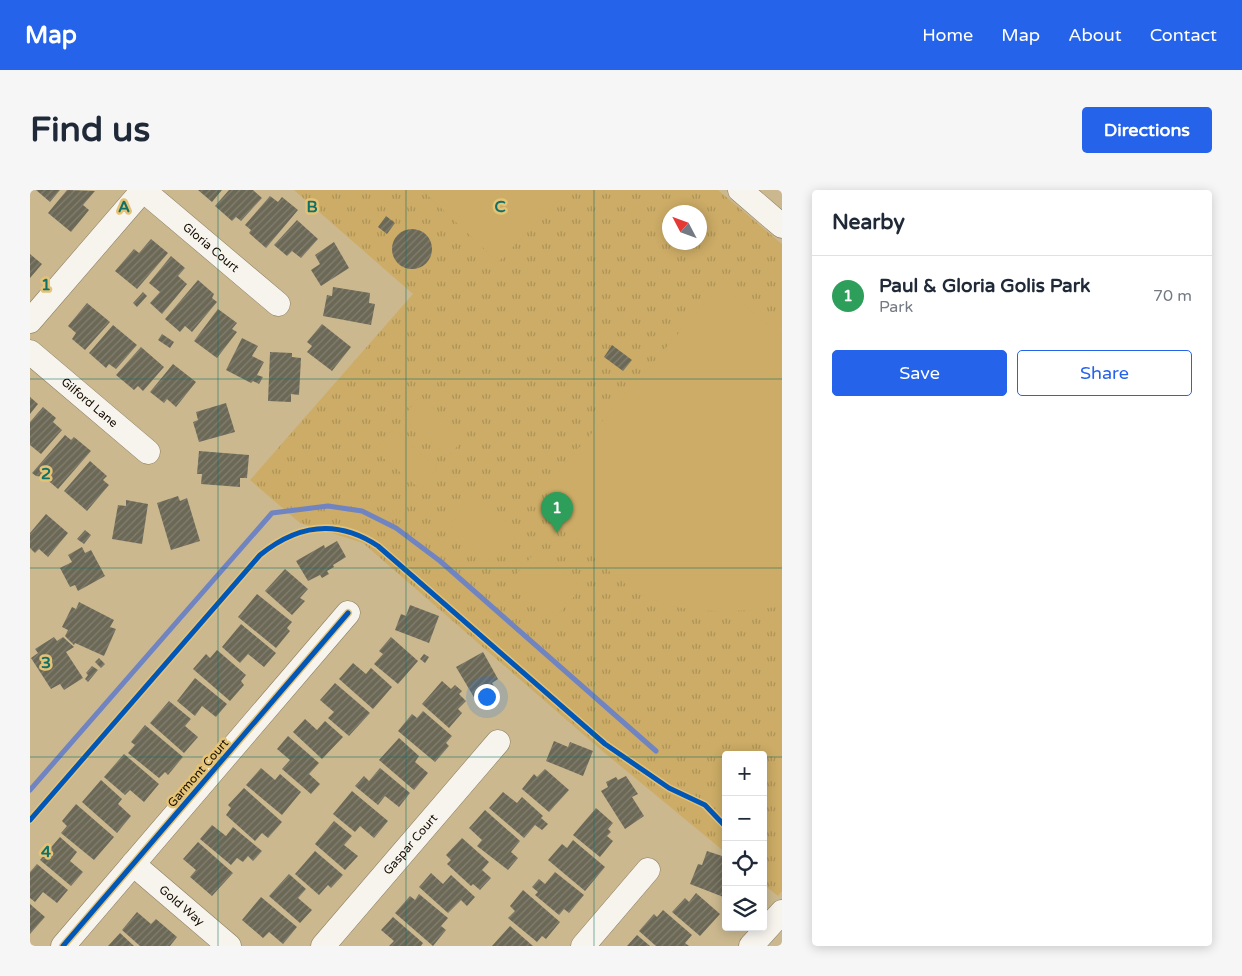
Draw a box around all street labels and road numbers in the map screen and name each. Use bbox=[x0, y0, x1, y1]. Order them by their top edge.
street label: Gloria Court bbox=[180, 220, 242, 275]
street label: Gilford Lane bbox=[58, 375, 121, 430]
street label: Garmont Court bbox=[165, 736, 232, 810]
street label: Gaspar Court bbox=[380, 811, 440, 878]
street label: Gold Way bbox=[156, 882, 207, 929]

